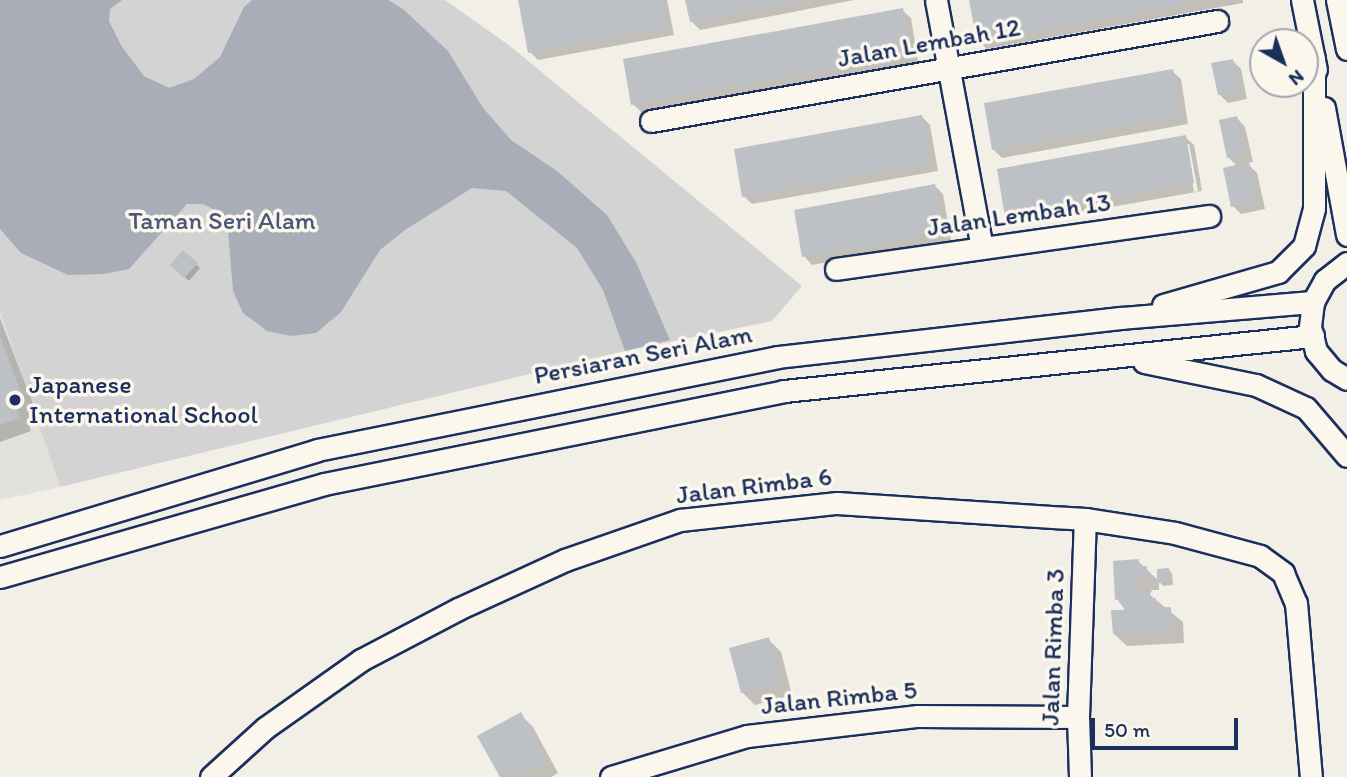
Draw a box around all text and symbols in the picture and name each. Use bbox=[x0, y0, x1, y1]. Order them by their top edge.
street label: Jalan Lembah 12 bbox=[835, 12, 1023, 74]
north arrow bbox=[1249, 28, 1319, 98]
text: N bbox=[1284, 65, 1309, 91]
street label: Jalan Lembah 13 bbox=[925, 187, 1113, 243]
park label: Taman Seri Alam bbox=[128, 205, 316, 237]
street label: Persiaran Seri Alam bbox=[531, 319, 755, 391]
place label: Japanese International School bbox=[29, 369, 258, 430]
marker: Japanese International School bbox=[7, 392, 23, 408]
street label: Jalan Rimba 6 bbox=[675, 461, 833, 511]
street label: Jalan Rimba 3 bbox=[1035, 568, 1071, 726]
street label: Jalan Rimba 5 bbox=[760, 674, 918, 722]
scale bar bbox=[1095, 704, 1242, 748]
text: 50 m bbox=[1104, 717, 1150, 742]

